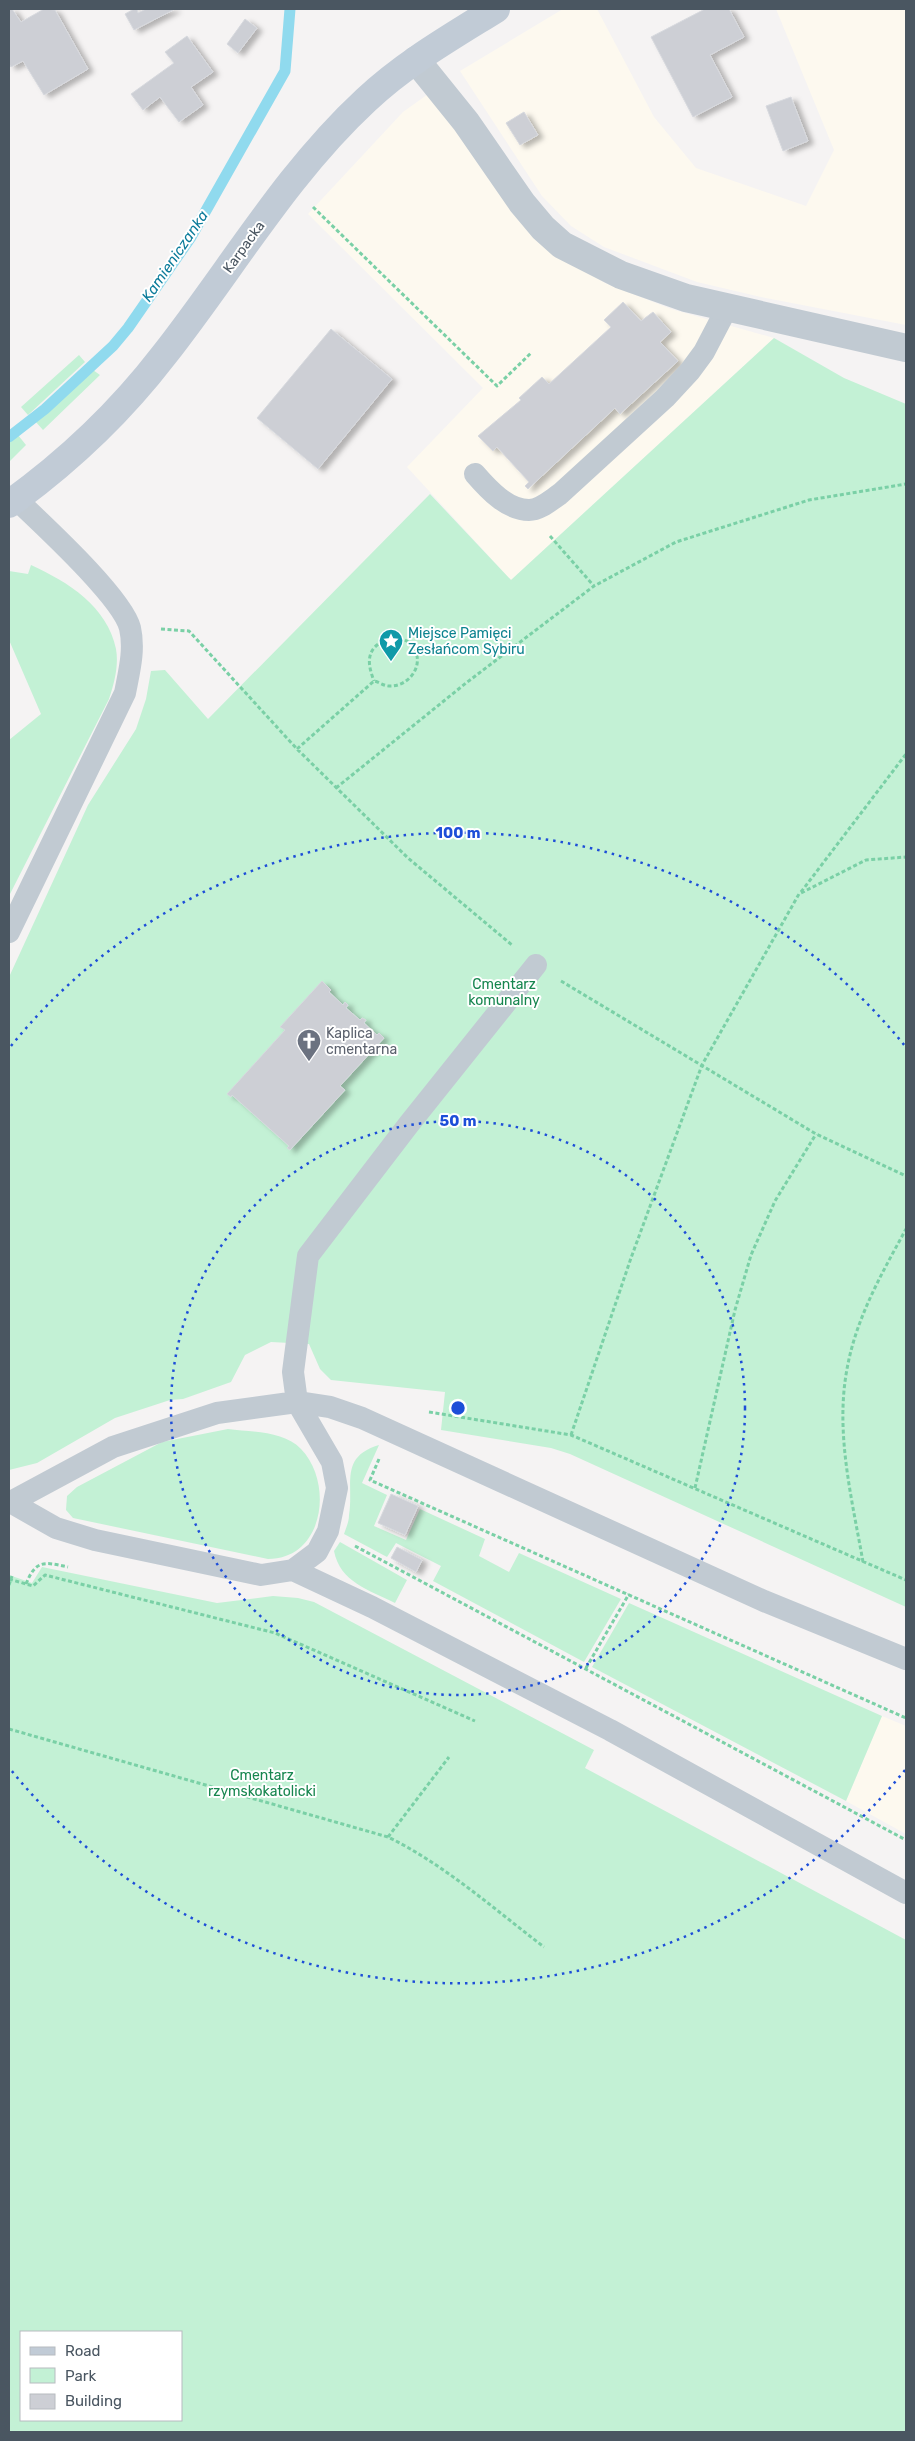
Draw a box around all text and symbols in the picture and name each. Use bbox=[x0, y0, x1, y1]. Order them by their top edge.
water label: Kamieniczanka bbox=[138, 207, 212, 305]
street label: Karpacka bbox=[219, 218, 269, 276]
place label: Miejsce Pamięci Zesłańcom Sybiru bbox=[408, 625, 525, 658]
place icon: Miejsce Pamięci Zesłańcom Sybiru bbox=[378, 628, 404, 662]
text: 100 m bbox=[436, 824, 480, 842]
park label: Cmentarz komunalny bbox=[468, 976, 540, 1009]
place label: Kaplica cmentarna bbox=[326, 1025, 397, 1058]
church icon: Kaplica cmentarna bbox=[296, 1028, 322, 1062]
text: 50 m bbox=[440, 1112, 476, 1130]
centre of rings bbox=[449, 1399, 467, 1417]
park label: Cmentarz rzymskokatolicki bbox=[208, 1767, 316, 1800]
legend bbox=[20, 2331, 182, 2421]
text: Road bbox=[65, 2342, 101, 2360]
text: Park bbox=[65, 2367, 96, 2385]
text: Building bbox=[65, 2392, 122, 2410]

